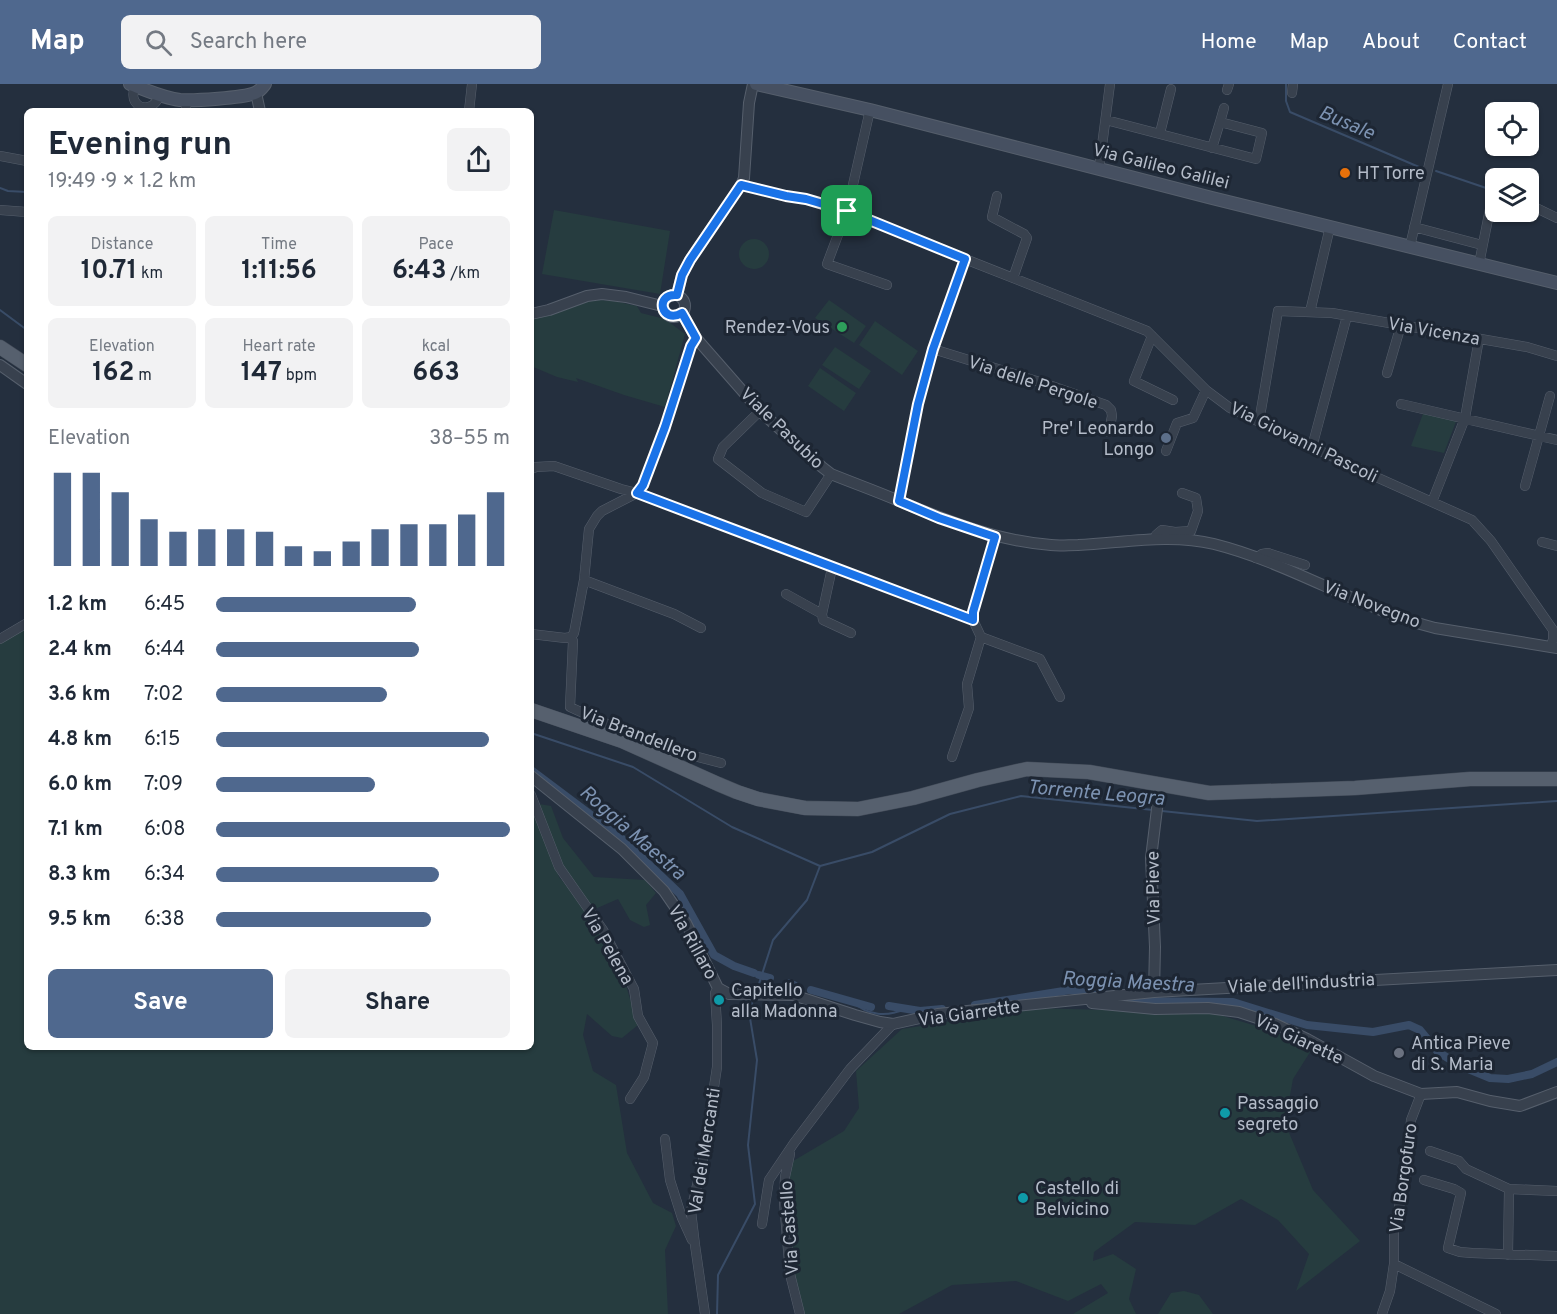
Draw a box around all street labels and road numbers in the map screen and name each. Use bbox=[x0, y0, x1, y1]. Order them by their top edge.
street label: Via Galileo Galilei bbox=[1090, 139, 1231, 196]
street label: Via Vicenza bbox=[1386, 313, 1482, 352]
street label: Via delle Pergole bbox=[965, 352, 1101, 415]
street label: Viale Pasubio bbox=[734, 383, 828, 475]
street label: Via Giovanni Pascoli bbox=[1226, 398, 1381, 489]
street label: Via Novegno bbox=[1319, 576, 1423, 635]
street label: Via Brandellero bbox=[576, 702, 701, 768]
street label: Via Pieve bbox=[1142, 851, 1167, 925]
street label: Via Rillaro bbox=[662, 901, 722, 984]
street label: Via Pelena bbox=[575, 904, 638, 989]
street label: Viale dell'industria bbox=[1227, 969, 1376, 1000]
street label: Via Giarrette bbox=[917, 996, 1022, 1033]
street label: Via Giarette bbox=[1250, 1010, 1347, 1071]
street label: Val dei Mercanti bbox=[684, 1086, 727, 1216]
street label: Via Borgofuro bbox=[1385, 1122, 1424, 1235]
street label: Via Castello bbox=[776, 1180, 805, 1276]

